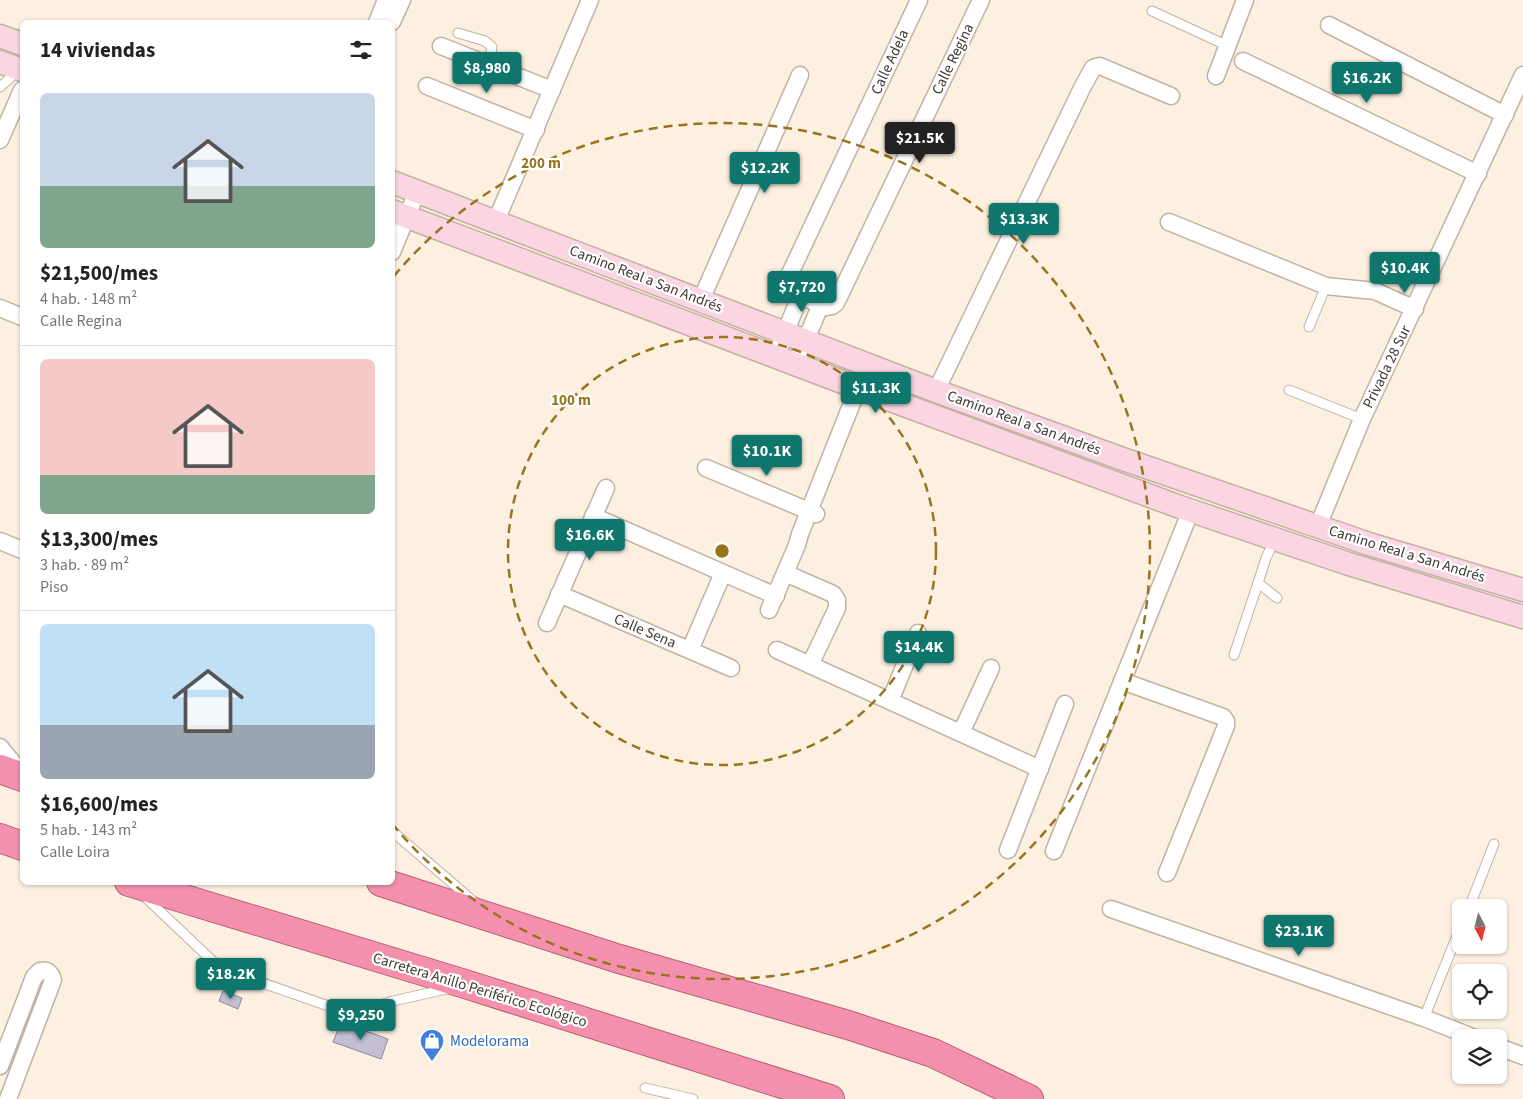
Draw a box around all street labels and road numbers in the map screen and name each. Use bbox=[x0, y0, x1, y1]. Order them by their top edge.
street label: Calle Regina bbox=[927, 20, 979, 98]
street label: Calle Adela bbox=[866, 26, 914, 98]
street label: Camino Real a San Andrés bbox=[566, 240, 726, 318]
street label: Privada 28 Sur bbox=[1358, 321, 1416, 412]
street label: Camino Real a San Andrés bbox=[944, 385, 1104, 461]
street label: Camino Real a San Andrés bbox=[1326, 520, 1488, 588]
street label: Calle Sena bbox=[611, 609, 679, 653]
street label: Carretera Anillo Periférico Ecológico bbox=[370, 947, 590, 1033]

